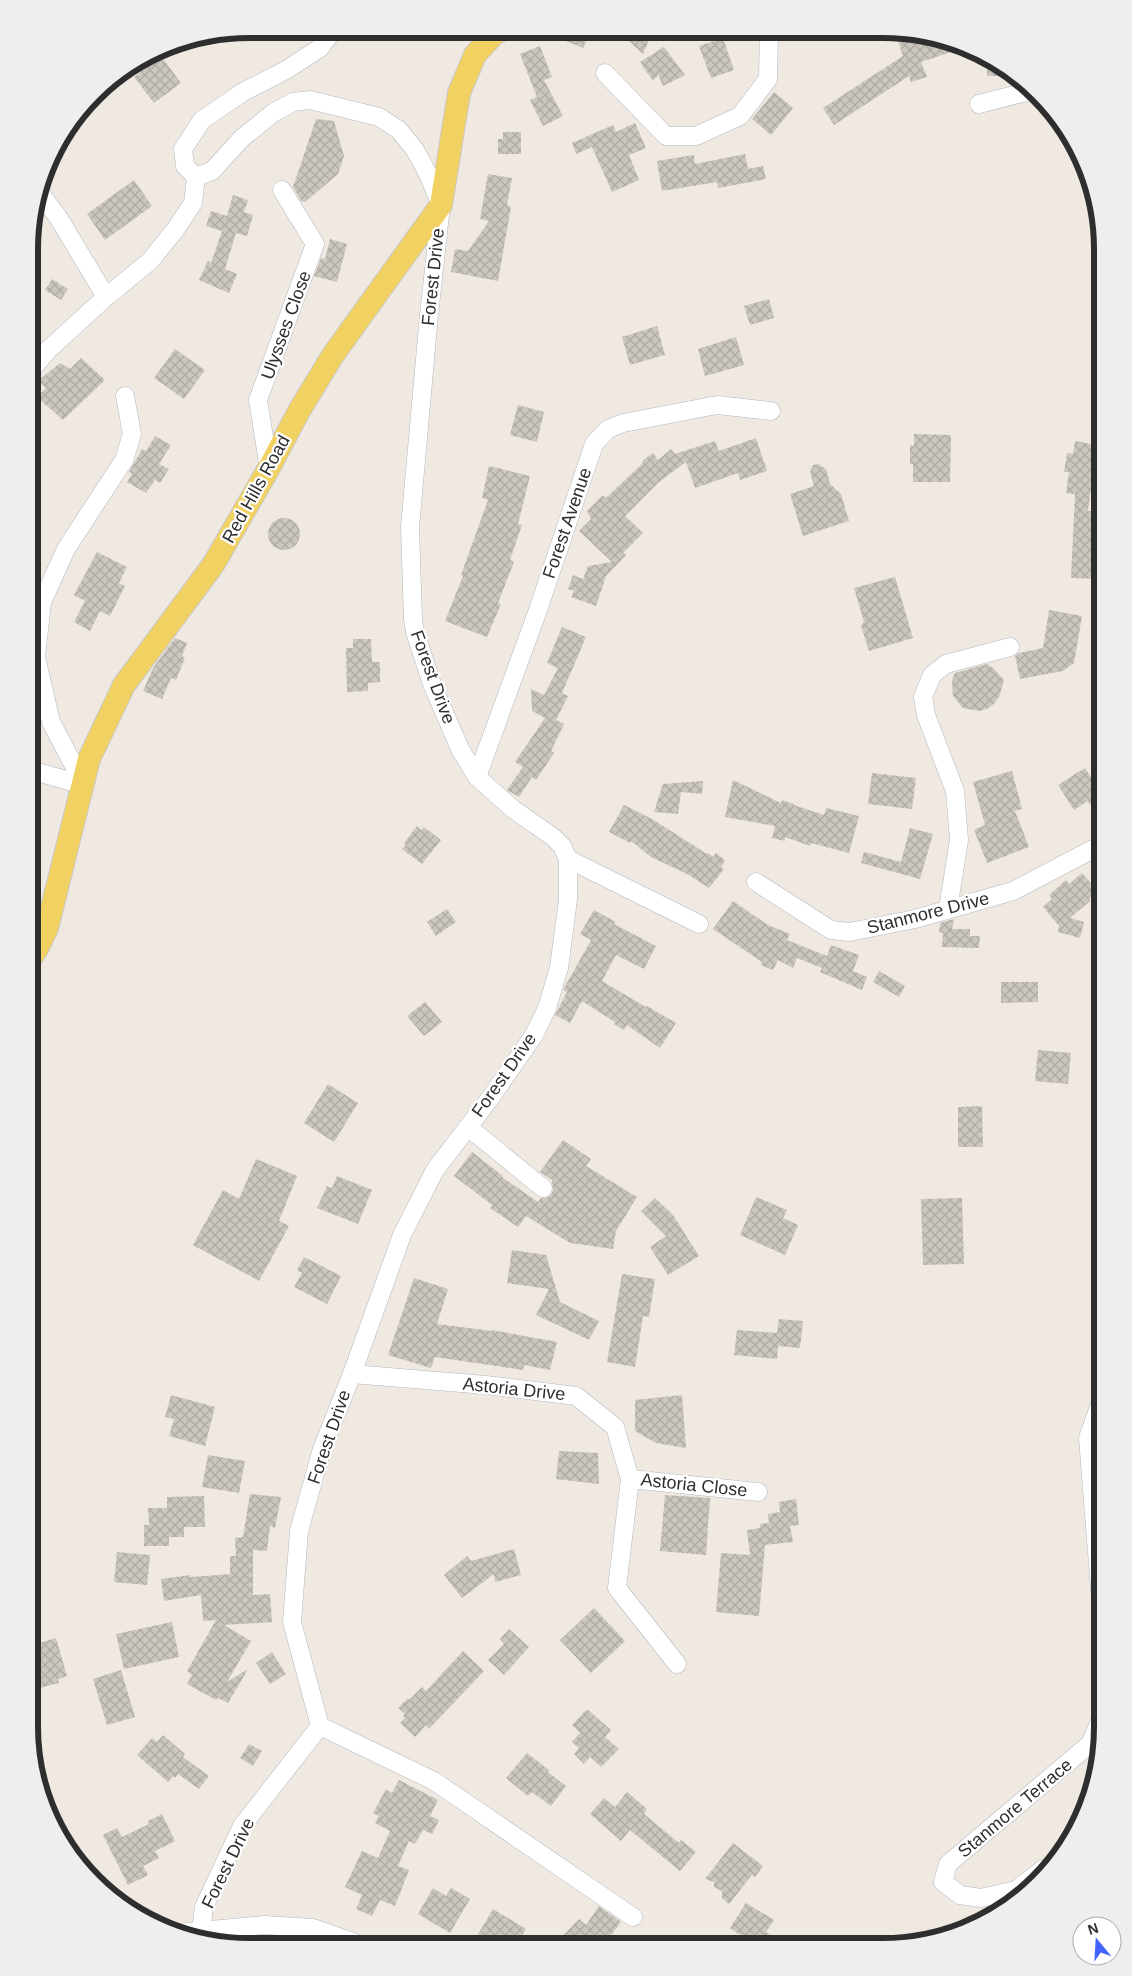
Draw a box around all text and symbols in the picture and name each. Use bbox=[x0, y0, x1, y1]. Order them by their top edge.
street label: Forest Drive bbox=[418, 227, 448, 327]
street label: Ulysses Close bbox=[257, 268, 315, 382]
street label: Red Hills Road bbox=[218, 432, 294, 546]
street label: Forest Avenue bbox=[539, 465, 595, 581]
street label: Forest Drive bbox=[407, 628, 459, 726]
street label: Stanmore Drive bbox=[865, 888, 991, 938]
street label: Forest Drive bbox=[468, 1029, 540, 1121]
street label: Astoria Drive bbox=[462, 1374, 566, 1404]
street label: Forest Drive bbox=[304, 1387, 354, 1487]
street label: Astoria Close bbox=[640, 1469, 748, 1501]
street label: Stanmore Terrace bbox=[954, 1754, 1076, 1862]
street label: Forest Drive bbox=[198, 1815, 258, 1911]
north arrow bbox=[1072, 1916, 1122, 1966]
text: N bbox=[1086, 1919, 1100, 1938]

